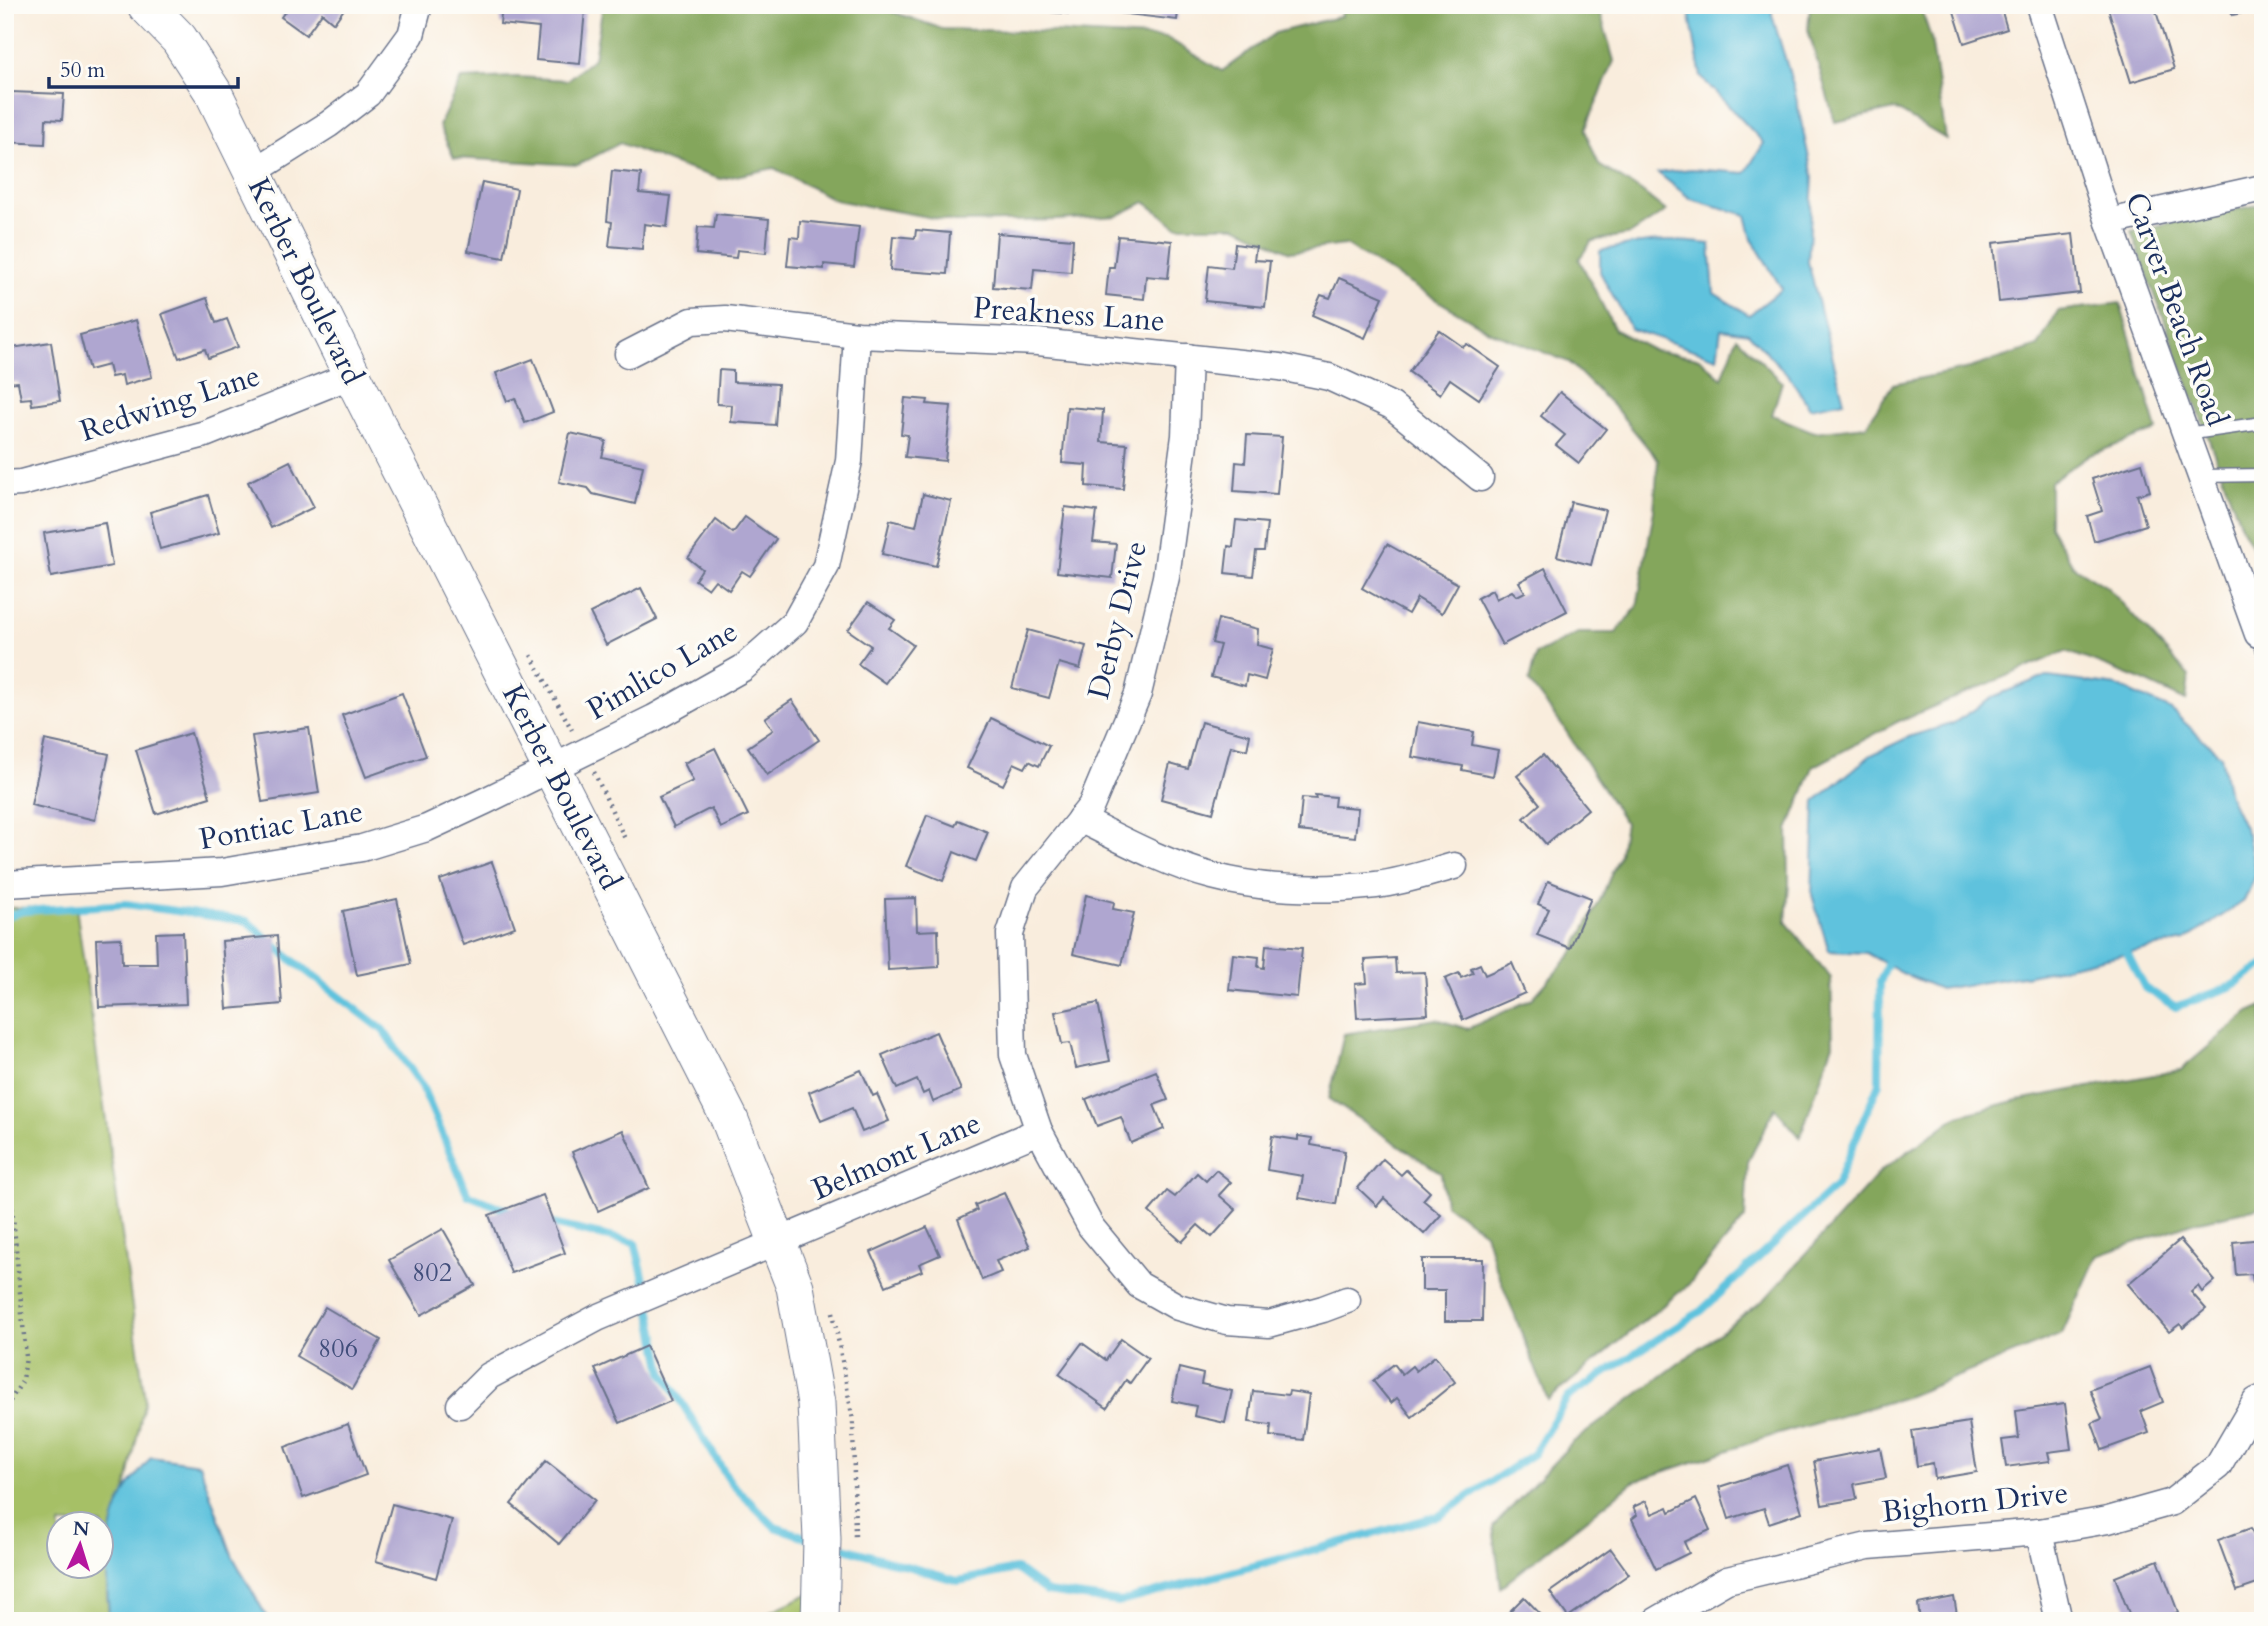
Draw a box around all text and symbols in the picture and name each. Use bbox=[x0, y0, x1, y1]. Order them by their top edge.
scale bar bbox=[49, 46, 238, 90]
text: 50 m bbox=[60, 56, 105, 85]
street label: Kerber Boulevard bbox=[238, 171, 373, 391]
street label: Carver Beach Road bbox=[2115, 187, 2238, 432]
street label: Preakness Lane bbox=[972, 287, 1166, 342]
street label: Redwing Lane bbox=[75, 355, 265, 452]
street label: Derby Drive bbox=[1078, 537, 1157, 703]
street label: Pimlico Lane bbox=[580, 611, 745, 730]
street label: Kerber Boulevard bbox=[492, 678, 631, 897]
street label: Pontiac Lane bbox=[196, 791, 366, 860]
street label: Belmont Lane bbox=[806, 1103, 987, 1210]
house number: 802 bbox=[412, 1255, 452, 1290]
house number: 806 bbox=[318, 1331, 358, 1366]
street label: Bighorn Drive bbox=[1880, 1472, 2070, 1533]
north arrow bbox=[46, 1510, 116, 1580]
text: N bbox=[72, 1515, 91, 1543]

